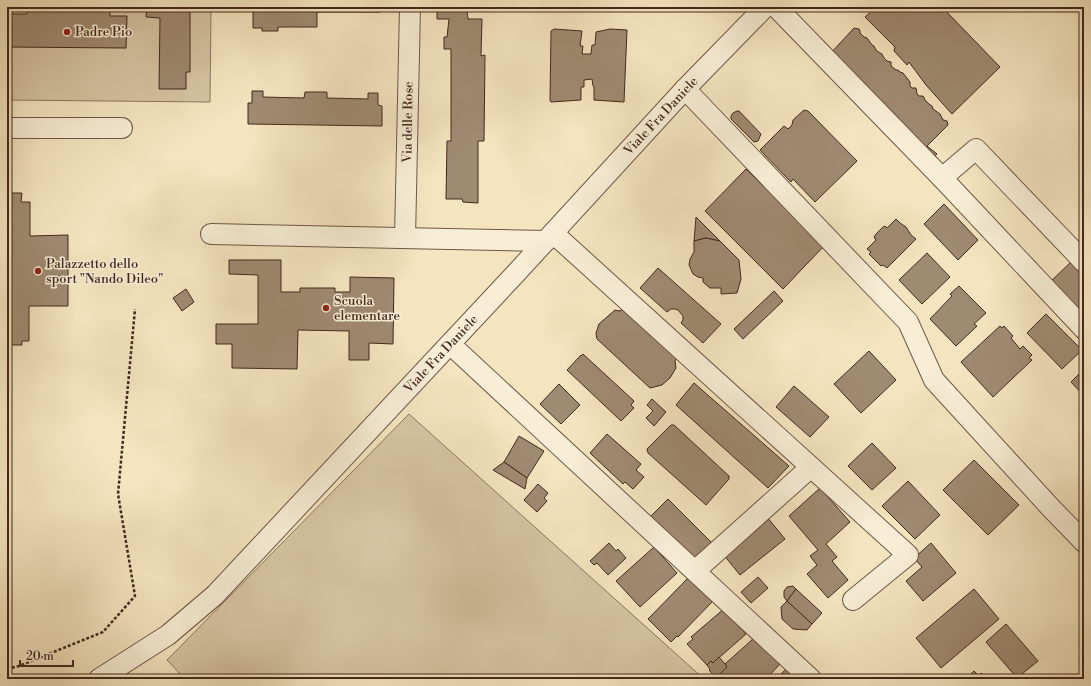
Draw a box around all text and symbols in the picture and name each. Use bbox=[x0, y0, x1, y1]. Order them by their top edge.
place label: Padre Pio bbox=[75, 24, 132, 40]
marker: Padre Pio bbox=[62, 27, 72, 37]
street label: Viale Fra Daniele bbox=[620, 73, 702, 159]
street label: Via delle Rose bbox=[399, 81, 417, 164]
place label: Palazzetto dello sport "Nando Dileo" bbox=[46, 256, 163, 287]
marker: Palazzetto dello sport "Nando Dileo" bbox=[33, 266, 43, 276]
place label: Scuola elementare bbox=[334, 293, 401, 324]
marker: Scuola elementare bbox=[321, 303, 331, 313]
street label: Viale Fra Daniele bbox=[400, 311, 482, 397]
scale bar bbox=[20, 642, 73, 668]
text: 20 m bbox=[26, 649, 54, 664]

